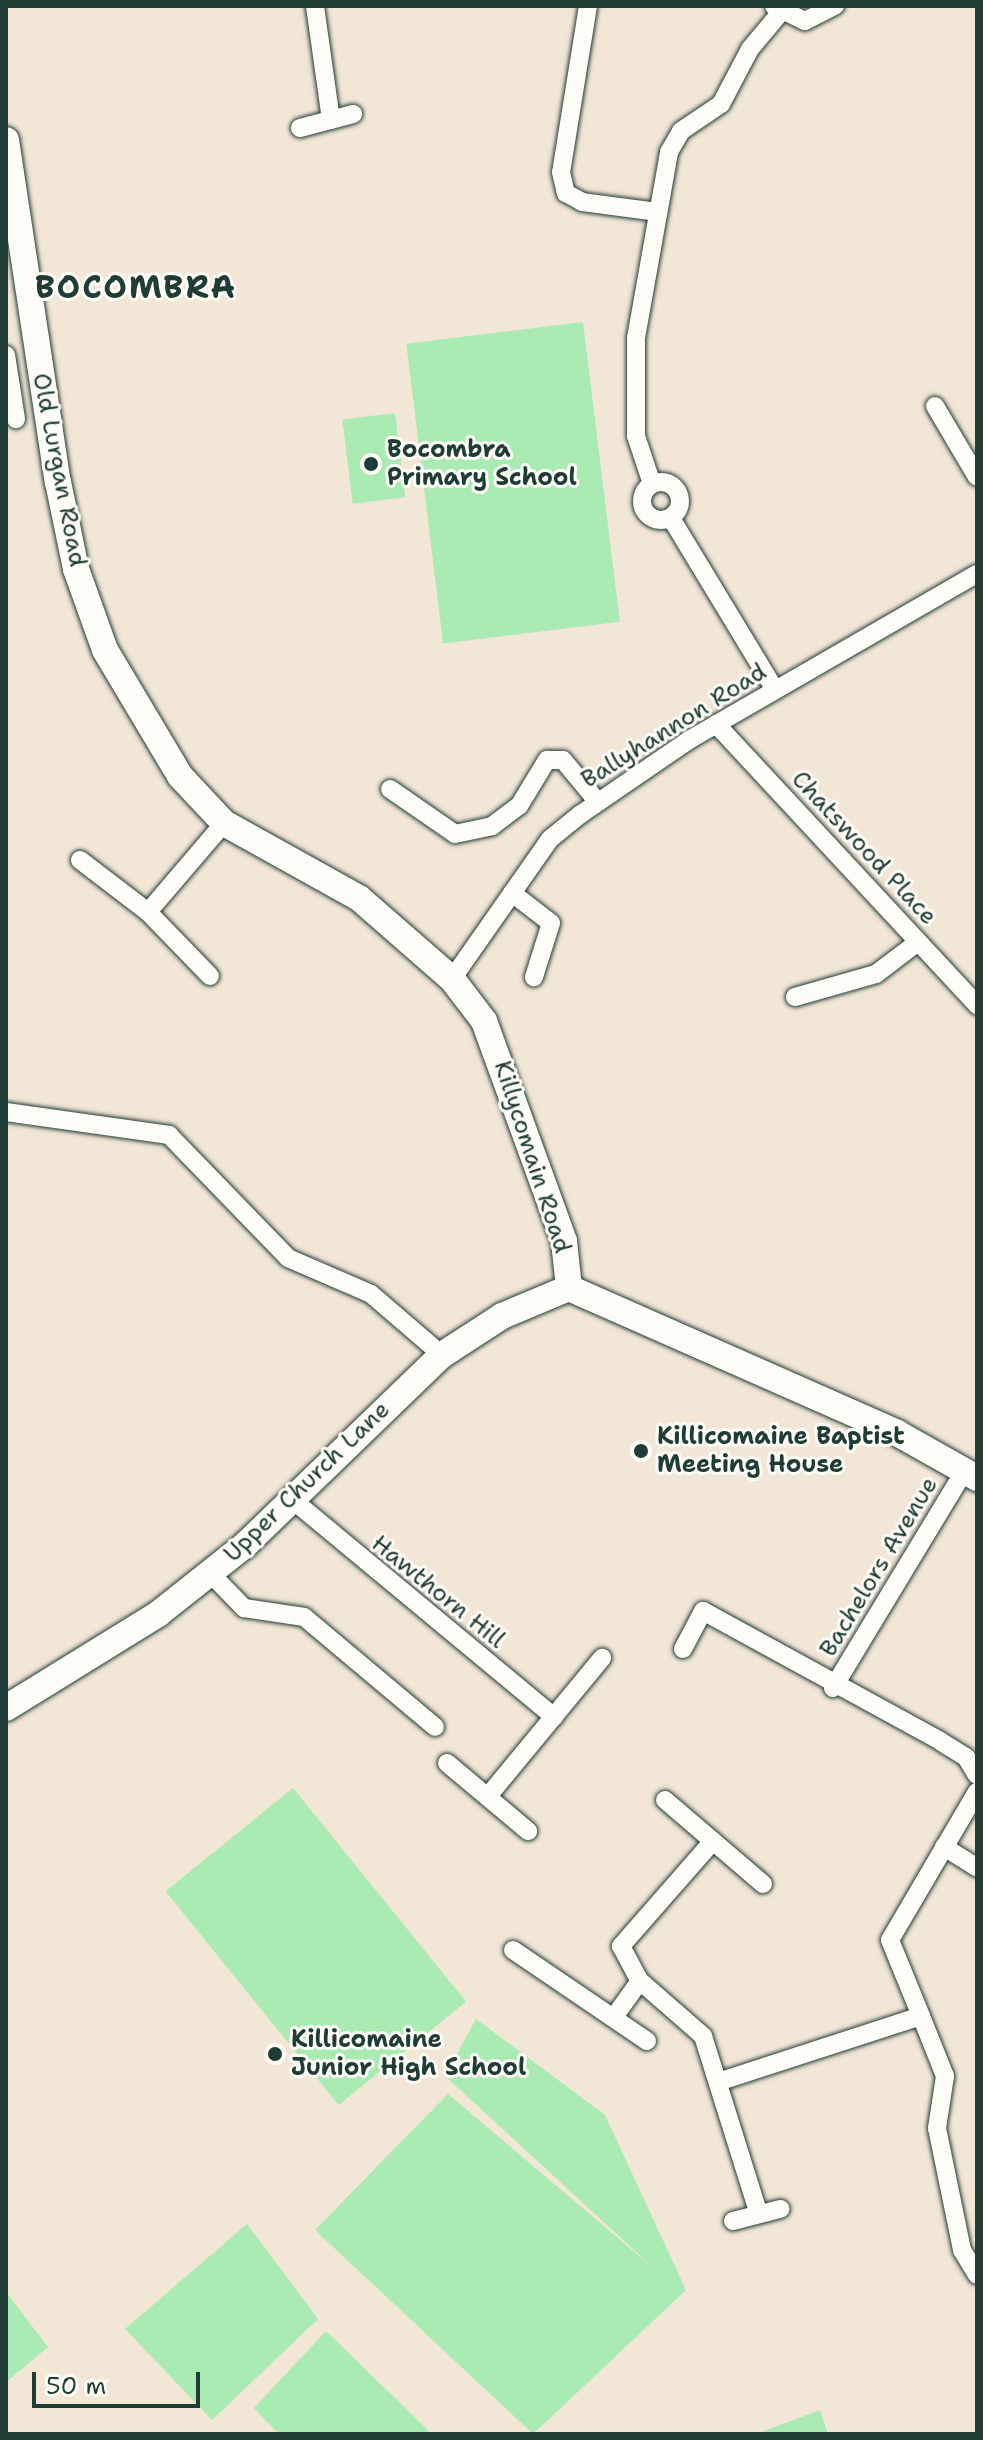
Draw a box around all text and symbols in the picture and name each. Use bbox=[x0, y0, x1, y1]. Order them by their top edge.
district label: BOCOMBRA bbox=[35, 268, 237, 306]
street label: Old Lurgan Road bbox=[26, 371, 92, 569]
place label: Bocombra Primary School bbox=[387, 436, 577, 492]
marker: Bocombra Primary School bbox=[362, 455, 380, 473]
street label: Ballyhannon Road bbox=[576, 657, 772, 795]
street label: Chatswood Place bbox=[785, 765, 943, 931]
street label: Killycomain Road bbox=[487, 1057, 577, 1257]
street label: Upper Church Lane bbox=[218, 1395, 396, 1569]
place label: Killicomaine Baptist Meeting House bbox=[657, 1423, 905, 1479]
marker: Killicomaine Baptist Meeting House bbox=[632, 1442, 650, 1460]
street label: Bachelors Avenue bbox=[814, 1472, 944, 1662]
street label: Hawthorn Hill bbox=[366, 1529, 510, 1655]
place label: Killicomaine Junior High School bbox=[291, 2026, 526, 2082]
marker: Killicomaine Junior High School bbox=[266, 2045, 284, 2063]
scale bar bbox=[36, 2356, 204, 2406]
text: 50 m bbox=[46, 2370, 106, 2402]

